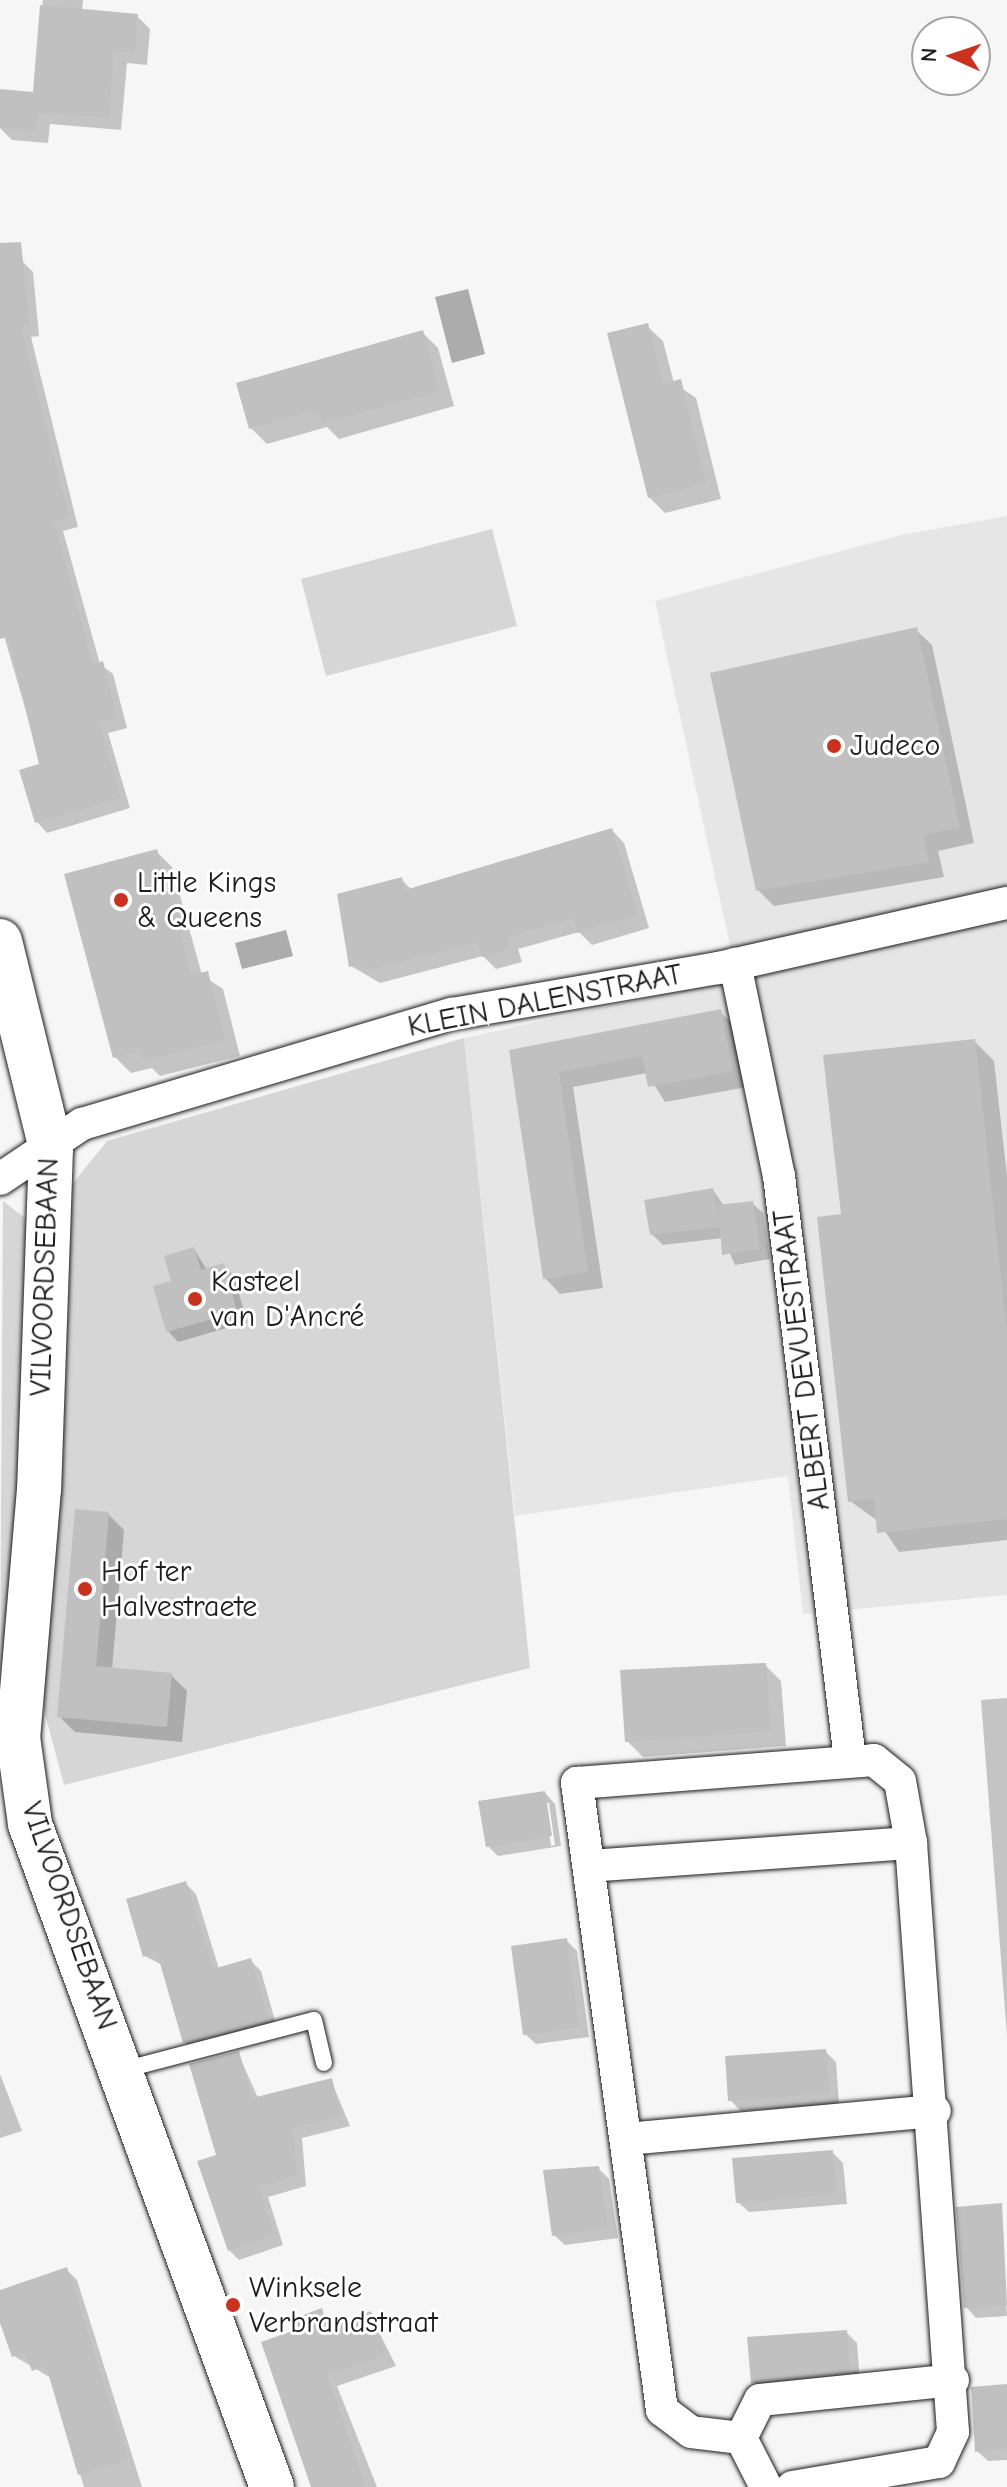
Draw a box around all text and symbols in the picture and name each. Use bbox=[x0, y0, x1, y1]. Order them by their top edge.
north arrow bbox=[911, 16, 991, 96]
text: N bbox=[916, 47, 942, 63]
place label: Judeco bbox=[850, 728, 940, 764]
marker: Judeco bbox=[825, 737, 843, 755]
place label: Little Kings & Queens bbox=[137, 865, 276, 936]
marker: Little Kings & Queens bbox=[112, 891, 130, 909]
street label: KLEIN DALENSTRAAT bbox=[405, 957, 685, 1045]
street label: VILVOORDSEBAAN bbox=[23, 1157, 67, 1397]
street label: ALBERT DEVUESTRAAT bbox=[766, 1207, 838, 1513]
place label: Kasteel van D'Ancré bbox=[211, 1264, 364, 1334]
marker: Kasteel van D'Ancré bbox=[186, 1290, 204, 1308]
place label: Hof ter Halvestraete bbox=[101, 1554, 257, 1624]
marker: Hof ter Halvestraete bbox=[76, 1580, 94, 1598]
street label: VILVOORDSEBAAN bbox=[13, 1797, 125, 2035]
place label: Winksele Verbrandstraat bbox=[249, 2270, 438, 2340]
marker: Winksele Verbrandstraat bbox=[224, 2296, 242, 2314]

